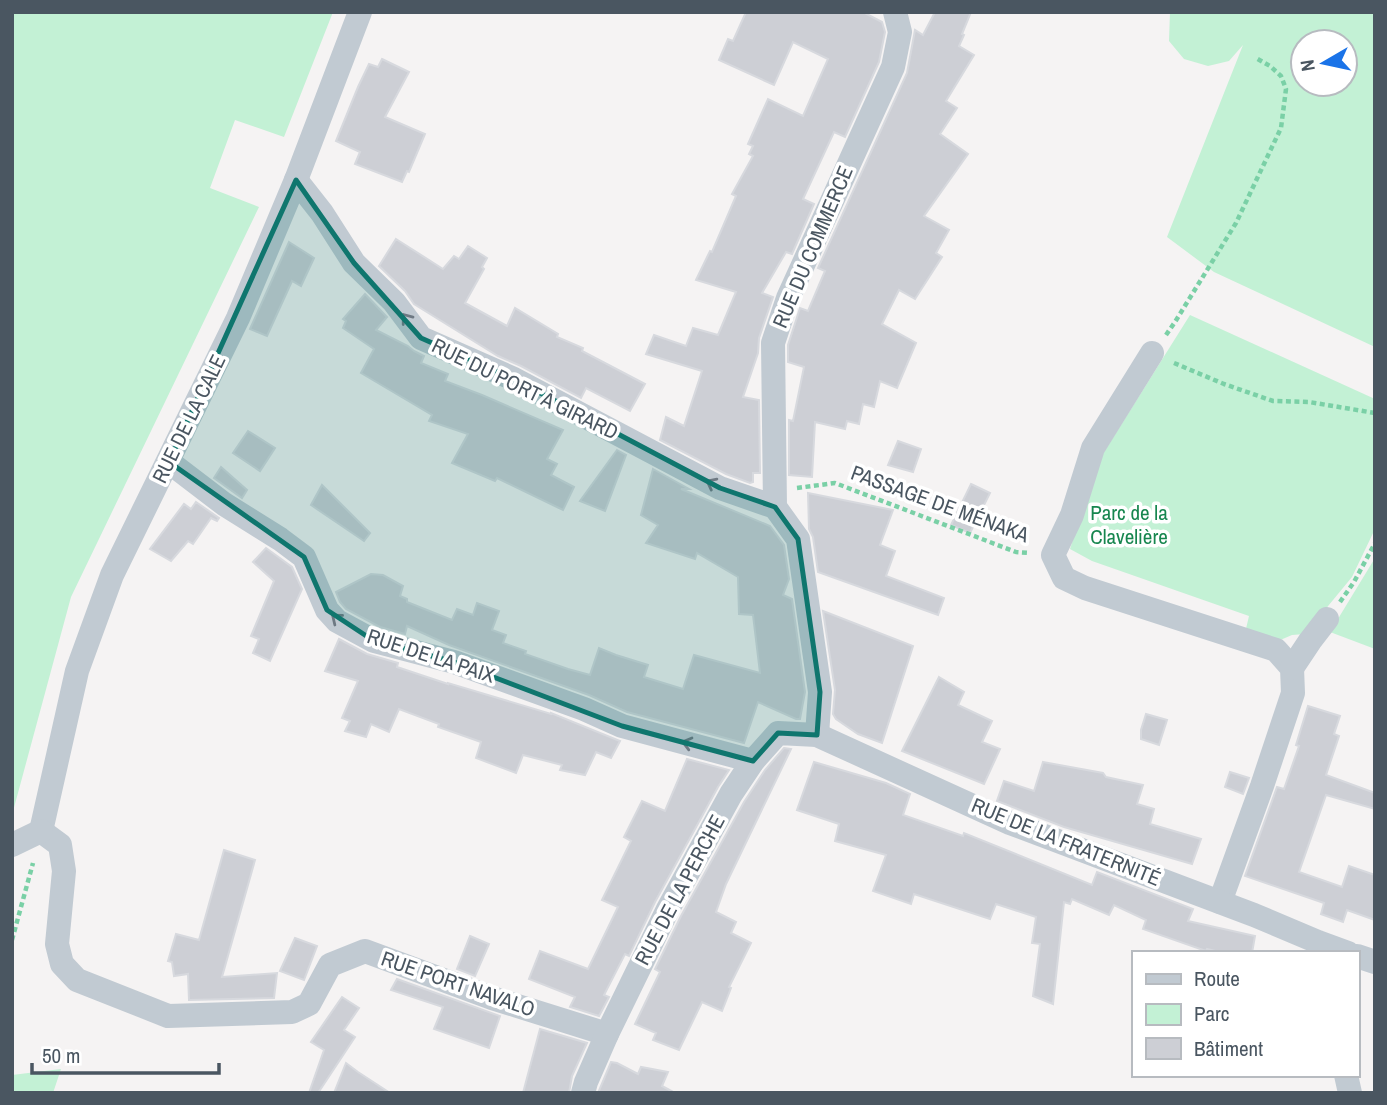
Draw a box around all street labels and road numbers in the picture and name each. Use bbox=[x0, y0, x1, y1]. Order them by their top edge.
street label: RUE DU COMMERCE bbox=[765, 161, 860, 332]
street label: RUE DU PORT À GIRARD bbox=[427, 331, 623, 446]
street label: RUE DE LA CALE bbox=[145, 350, 232, 488]
street label: PASSAGE DE MÉNAKA bbox=[847, 458, 1034, 549]
street label: RUE DE LA PAIX bbox=[364, 621, 499, 690]
street label: RUE DE LA FRATERNITÉ bbox=[967, 790, 1165, 893]
street label: RUE DE LA PERCHE bbox=[628, 809, 731, 970]
street label: RUE PORT NAVALO bbox=[378, 944, 539, 1023]

